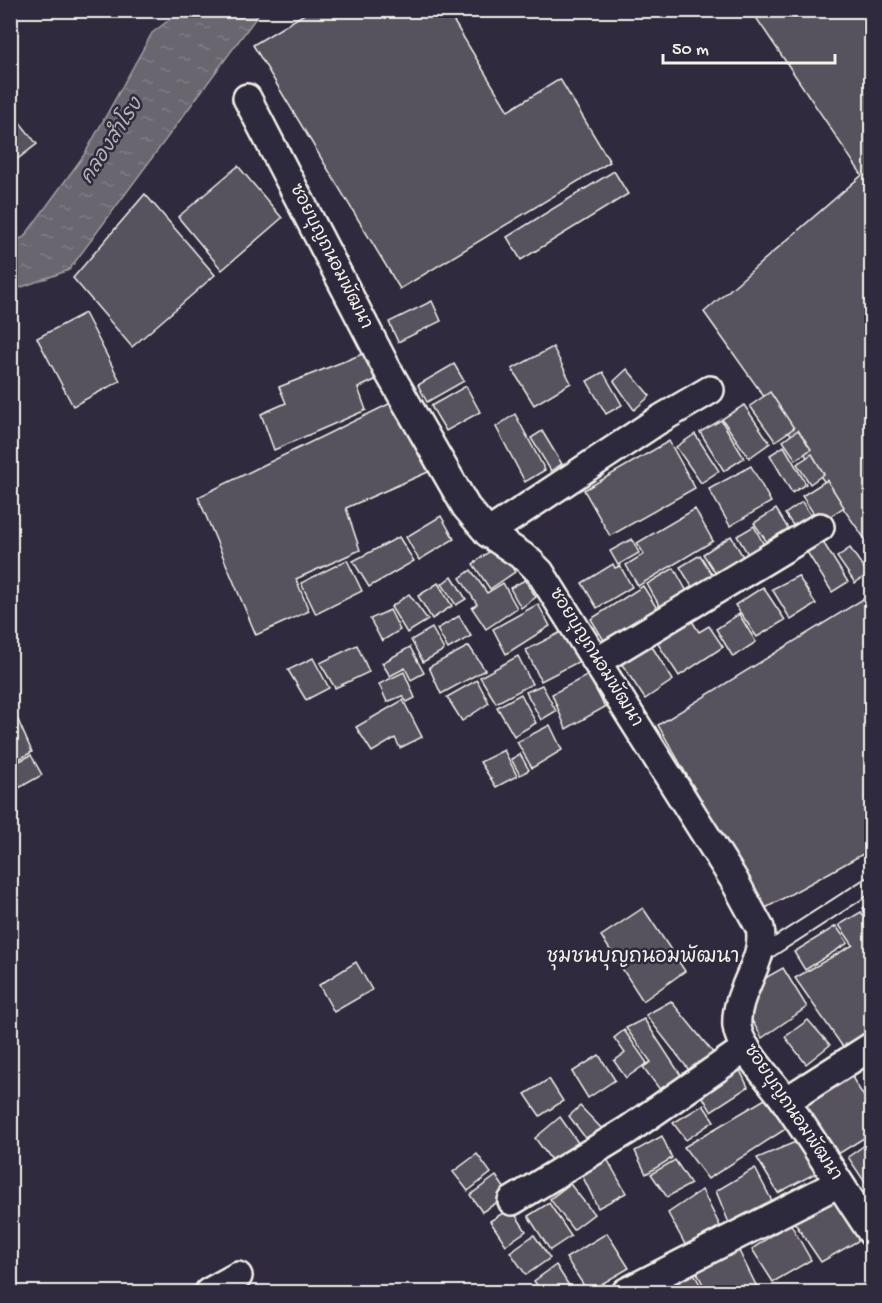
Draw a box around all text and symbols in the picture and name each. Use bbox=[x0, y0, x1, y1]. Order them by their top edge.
scale bar bbox=[663, 27, 836, 65]
text: 50 m bbox=[672, 40, 709, 61]
water label: คลองสำโรง bbox=[73, 91, 150, 189]
street label: ซอยบุญถนอมพัฒนา bbox=[283, 180, 378, 334]
street label: ซอยบุญถนอมพัฒนา bbox=[543, 583, 649, 732]
district label: ชุมชนบุญถนอมพัฒนา bbox=[547, 944, 740, 971]
street label: ซอยบุญถนอมพัฒนา bbox=[738, 1039, 848, 1186]

